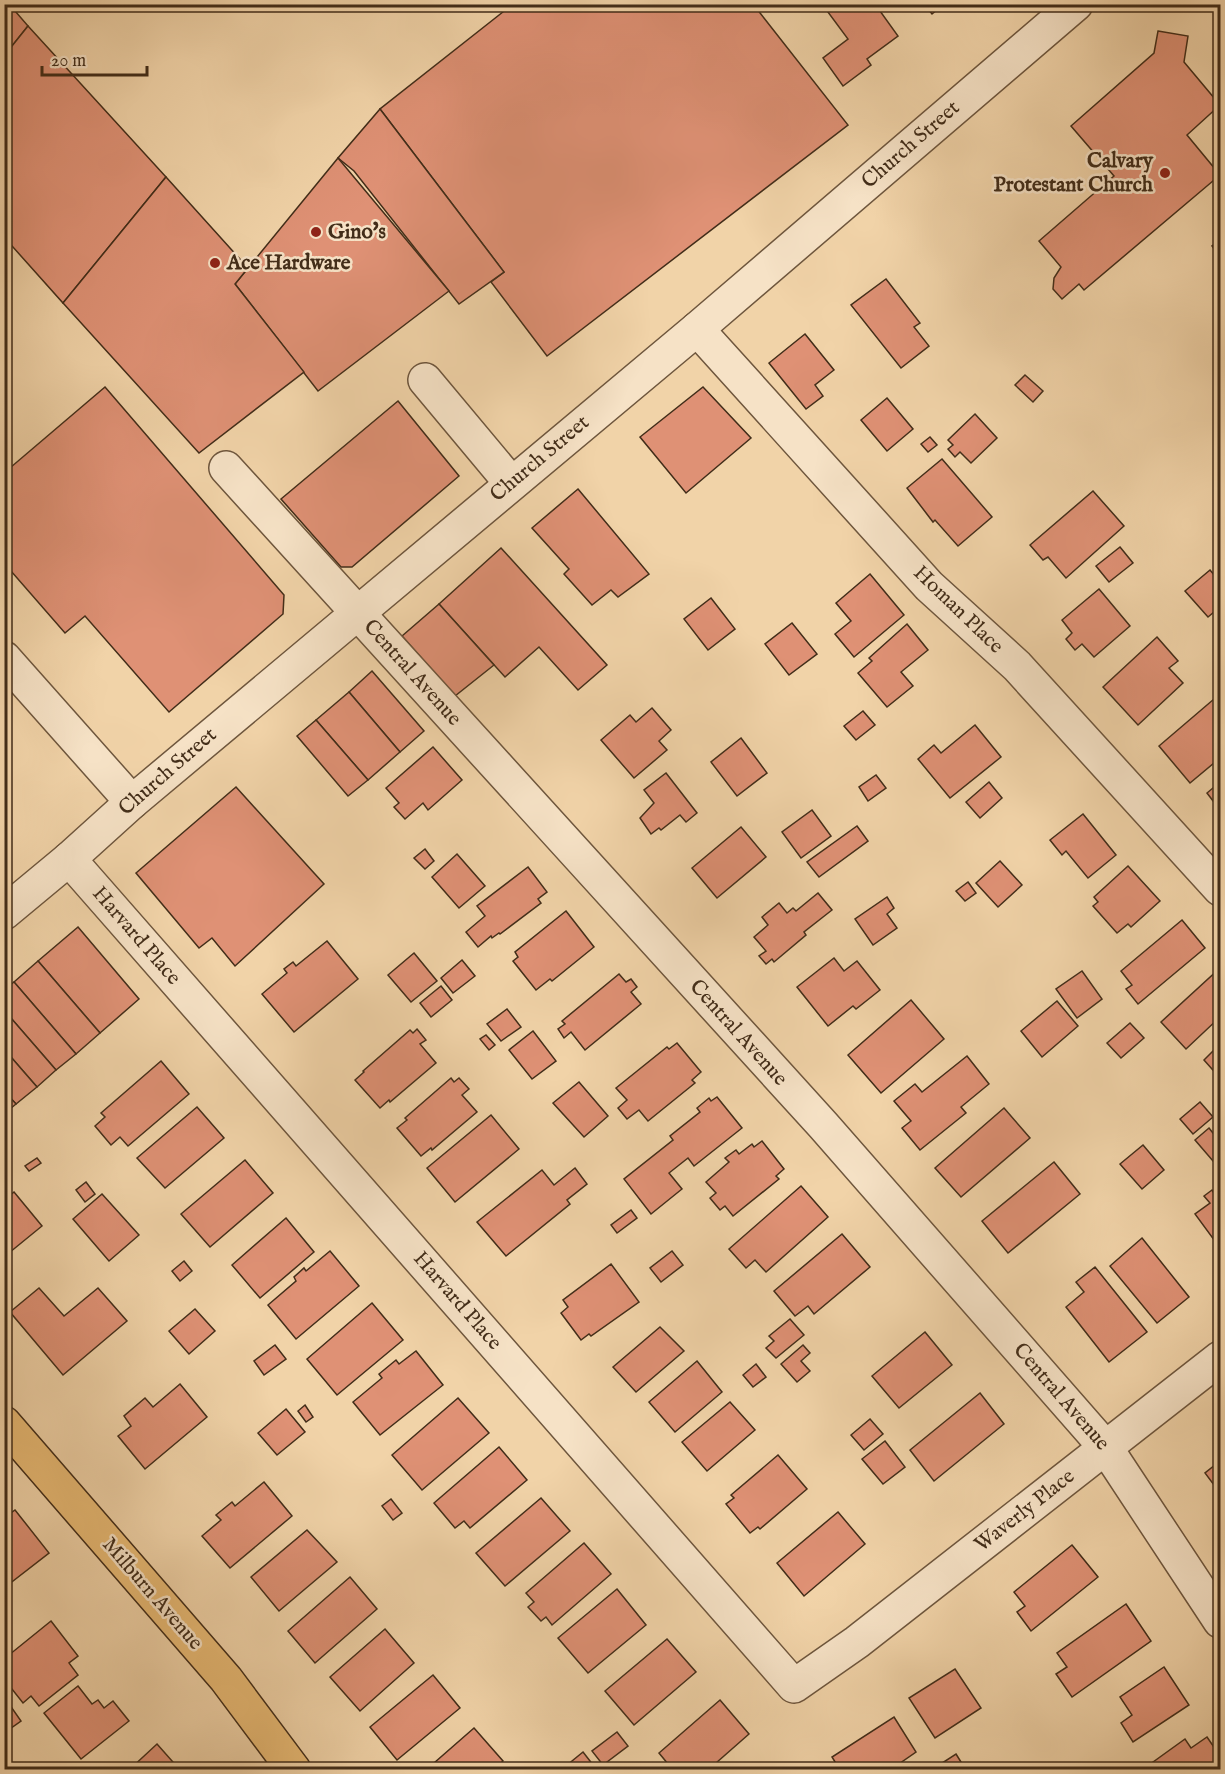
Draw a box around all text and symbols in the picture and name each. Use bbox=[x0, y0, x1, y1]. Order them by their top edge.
scale bar bbox=[42, 39, 147, 77]
text: 20 m bbox=[51, 50, 86, 73]
street label: Church Street bbox=[856, 95, 966, 195]
place label: Calvary Protestant Church bbox=[994, 148, 1154, 199]
marker: Calvary Protestant Church bbox=[1158, 166, 1172, 180]
place label: Gino's bbox=[328, 219, 386, 246]
marker: Gino's bbox=[309, 225, 323, 239]
place label: Ace Hardware bbox=[226, 250, 351, 277]
marker: Ace Hardware bbox=[208, 256, 222, 270]
street label: Church Street bbox=[485, 410, 595, 508]
street label: Homan Place bbox=[907, 560, 1009, 660]
street label: Central Avenue bbox=[357, 614, 467, 732]
street label: Church Street bbox=[113, 722, 223, 822]
street label: Harvard Place bbox=[86, 881, 187, 991]
street label: Central Avenue bbox=[683, 974, 793, 1092]
street label: Harvard Place bbox=[407, 1246, 508, 1356]
street label: Central Avenue bbox=[1007, 1337, 1115, 1457]
street label: Waverly Place bbox=[969, 1463, 1081, 1559]
street label: Milburn Avenue bbox=[96, 1532, 209, 1656]

